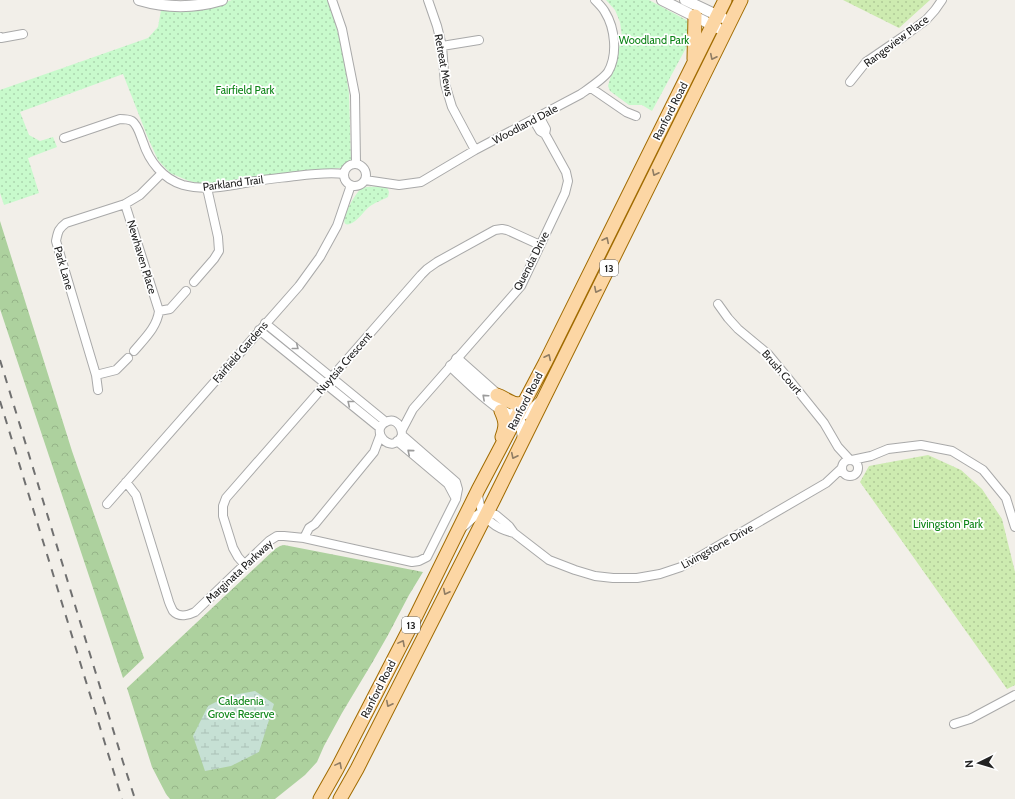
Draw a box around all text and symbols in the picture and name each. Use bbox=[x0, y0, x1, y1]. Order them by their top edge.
street label: Rangeview Place bbox=[861, 12, 931, 70]
street label: Retreat Mews bbox=[432, 33, 456, 98]
park label: Woodland Park bbox=[619, 33, 689, 47]
one-way arrow bbox=[710, 53, 718, 60]
street label: Ranford Road bbox=[649, 80, 691, 142]
park label: Fairfield Park bbox=[216, 83, 274, 97]
street label: Woodland Dale bbox=[490, 101, 560, 147]
one-way arrow bbox=[652, 169, 660, 177]
street label: Parkland Trail bbox=[202, 172, 264, 194]
street label: Newhaven Place bbox=[124, 218, 160, 296]
street label: Quenda Drive bbox=[510, 229, 552, 293]
one-way arrow bbox=[601, 237, 608, 244]
street label: Park Lane bbox=[51, 245, 77, 292]
road number: 13 bbox=[600, 260, 618, 276]
one-way arrow bbox=[595, 286, 602, 293]
street label: Fairfield Gardens bbox=[209, 318, 271, 386]
street label: Nuytsia Crescent bbox=[313, 329, 375, 397]
one-way arrow bbox=[291, 343, 298, 350]
street label: Brush Court bbox=[759, 347, 805, 397]
one-way arrow bbox=[543, 353, 551, 361]
street label: Ranford Road bbox=[504, 370, 546, 432]
one-way arrow bbox=[482, 394, 490, 401]
one-way arrow bbox=[347, 401, 355, 408]
one-way arrow bbox=[407, 450, 415, 457]
one-way arrow bbox=[511, 452, 519, 460]
park label: Livingston Park bbox=[913, 517, 983, 531]
street label: Livingstone Drive bbox=[678, 520, 756, 572]
street label: Marginata Parkway bbox=[203, 536, 276, 606]
one-way arrow bbox=[443, 588, 451, 596]
road number: 13 bbox=[402, 617, 420, 633]
one-way arrow bbox=[397, 640, 404, 647]
street label: Ranford Road bbox=[357, 658, 399, 720]
park label: Caladenia Grove Reserve bbox=[208, 694, 275, 721]
one-way arrow bbox=[387, 700, 394, 707]
north arrow bbox=[959, 743, 999, 783]
text: N bbox=[962, 759, 976, 768]
one-way arrow bbox=[334, 762, 341, 769]

